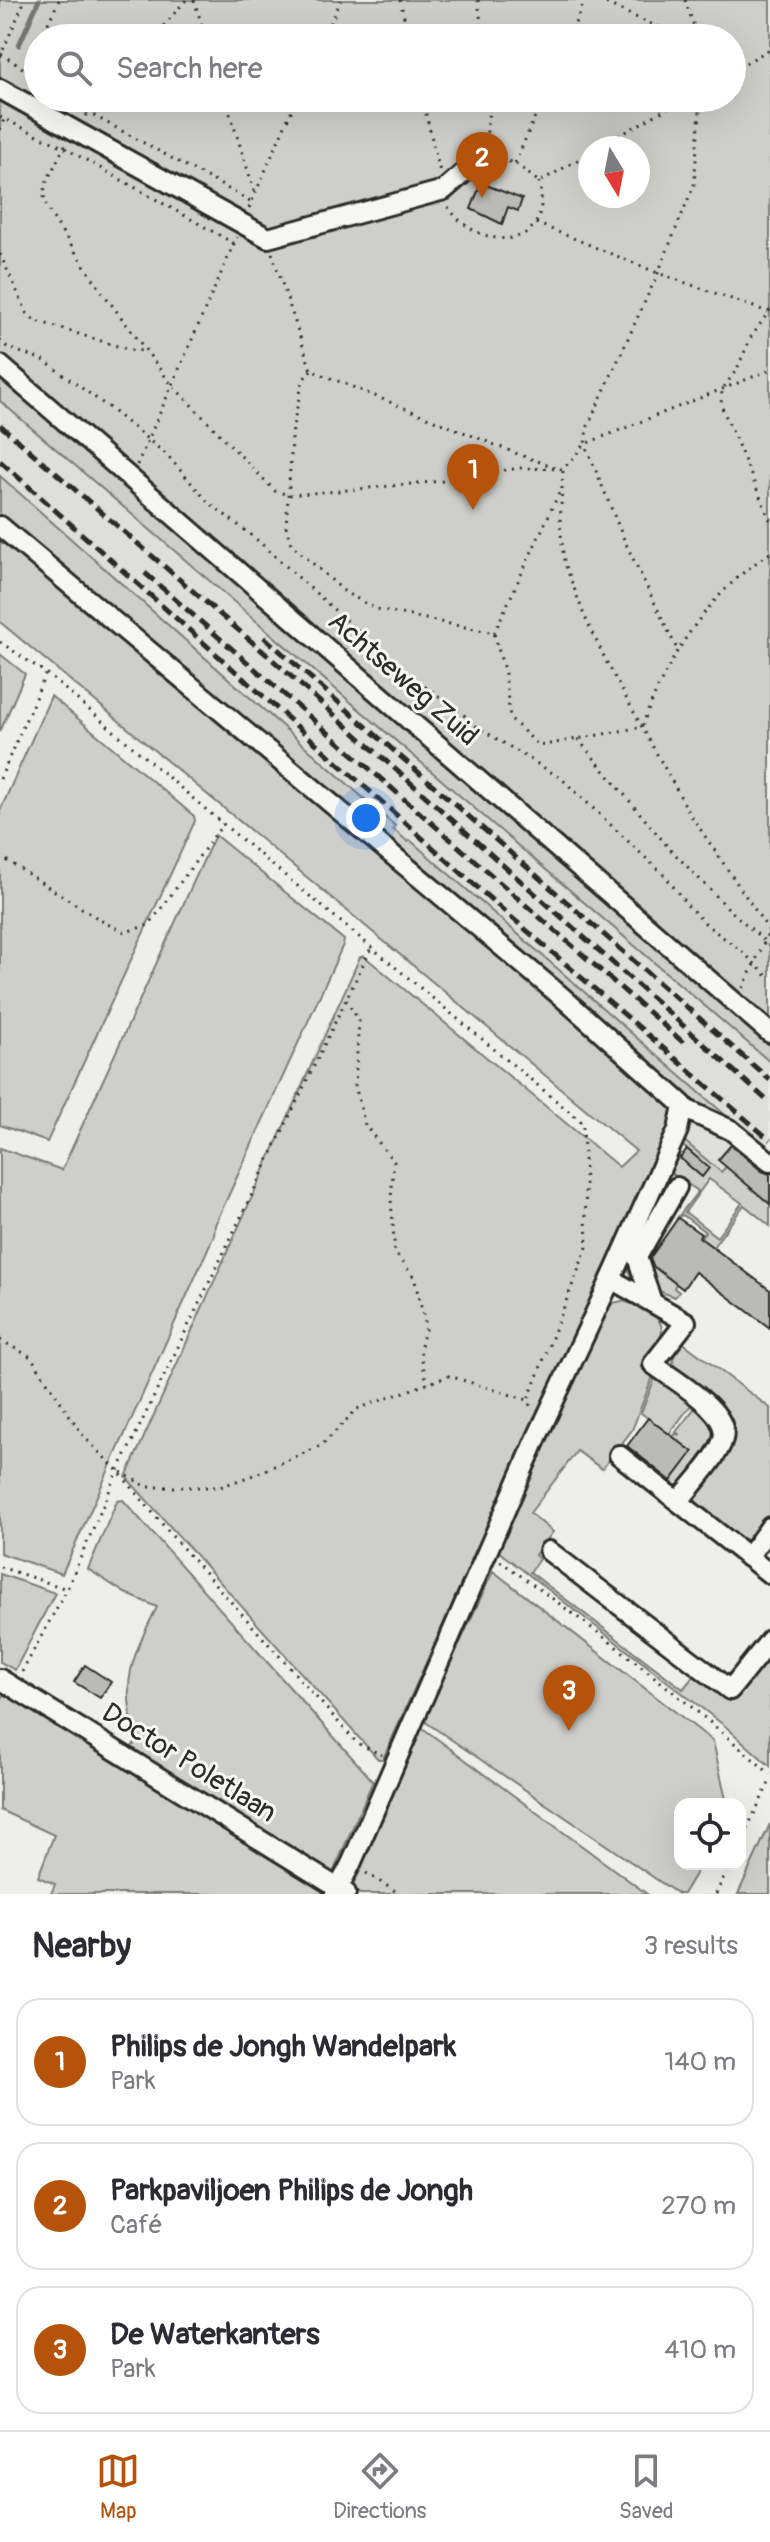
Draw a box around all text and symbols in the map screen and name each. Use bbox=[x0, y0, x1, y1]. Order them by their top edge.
search box bbox=[24, 24, 746, 112]
icon: search bbox=[52, 46, 96, 90]
text: Search here bbox=[116, 50, 263, 87]
pin: 2 bbox=[456, 132, 508, 198]
north arrow bbox=[578, 136, 650, 208]
pin: 1 bbox=[447, 444, 499, 510]
street label: Achtseweg Zuid bbox=[321, 604, 485, 754]
your location bbox=[346, 798, 386, 838]
pin: 3 bbox=[543, 1665, 595, 1731]
street label: Doctor Poletlaan bbox=[95, 1695, 283, 1831]
map controls bbox=[674, 1798, 746, 1870]
button: locate bbox=[674, 1798, 746, 1870]
text: Nearby bbox=[32, 1925, 131, 1968]
text: 3 results bbox=[644, 1930, 738, 1962]
text: Philips de Jongh Wandelpark bbox=[110, 2028, 456, 2065]
text: 1 bbox=[55, 2046, 65, 2078]
text: 140 m bbox=[664, 2046, 736, 2078]
text: Park bbox=[110, 2065, 156, 2097]
text: Parkpaviljoen Philips de Jongh bbox=[110, 2172, 473, 2209]
text: 2 bbox=[53, 2190, 67, 2222]
text: 270 m bbox=[661, 2190, 736, 2222]
text: Café bbox=[110, 2209, 163, 2241]
text: De Waterkanters bbox=[110, 2316, 320, 2353]
text: 3 bbox=[53, 2334, 67, 2366]
text: 410 m bbox=[664, 2334, 736, 2366]
text: Park bbox=[110, 2353, 156, 2385]
tab: Map bbox=[96, 2449, 140, 2525]
tab: Directions bbox=[333, 2449, 426, 2525]
tab: Saved bbox=[619, 2449, 674, 2525]

